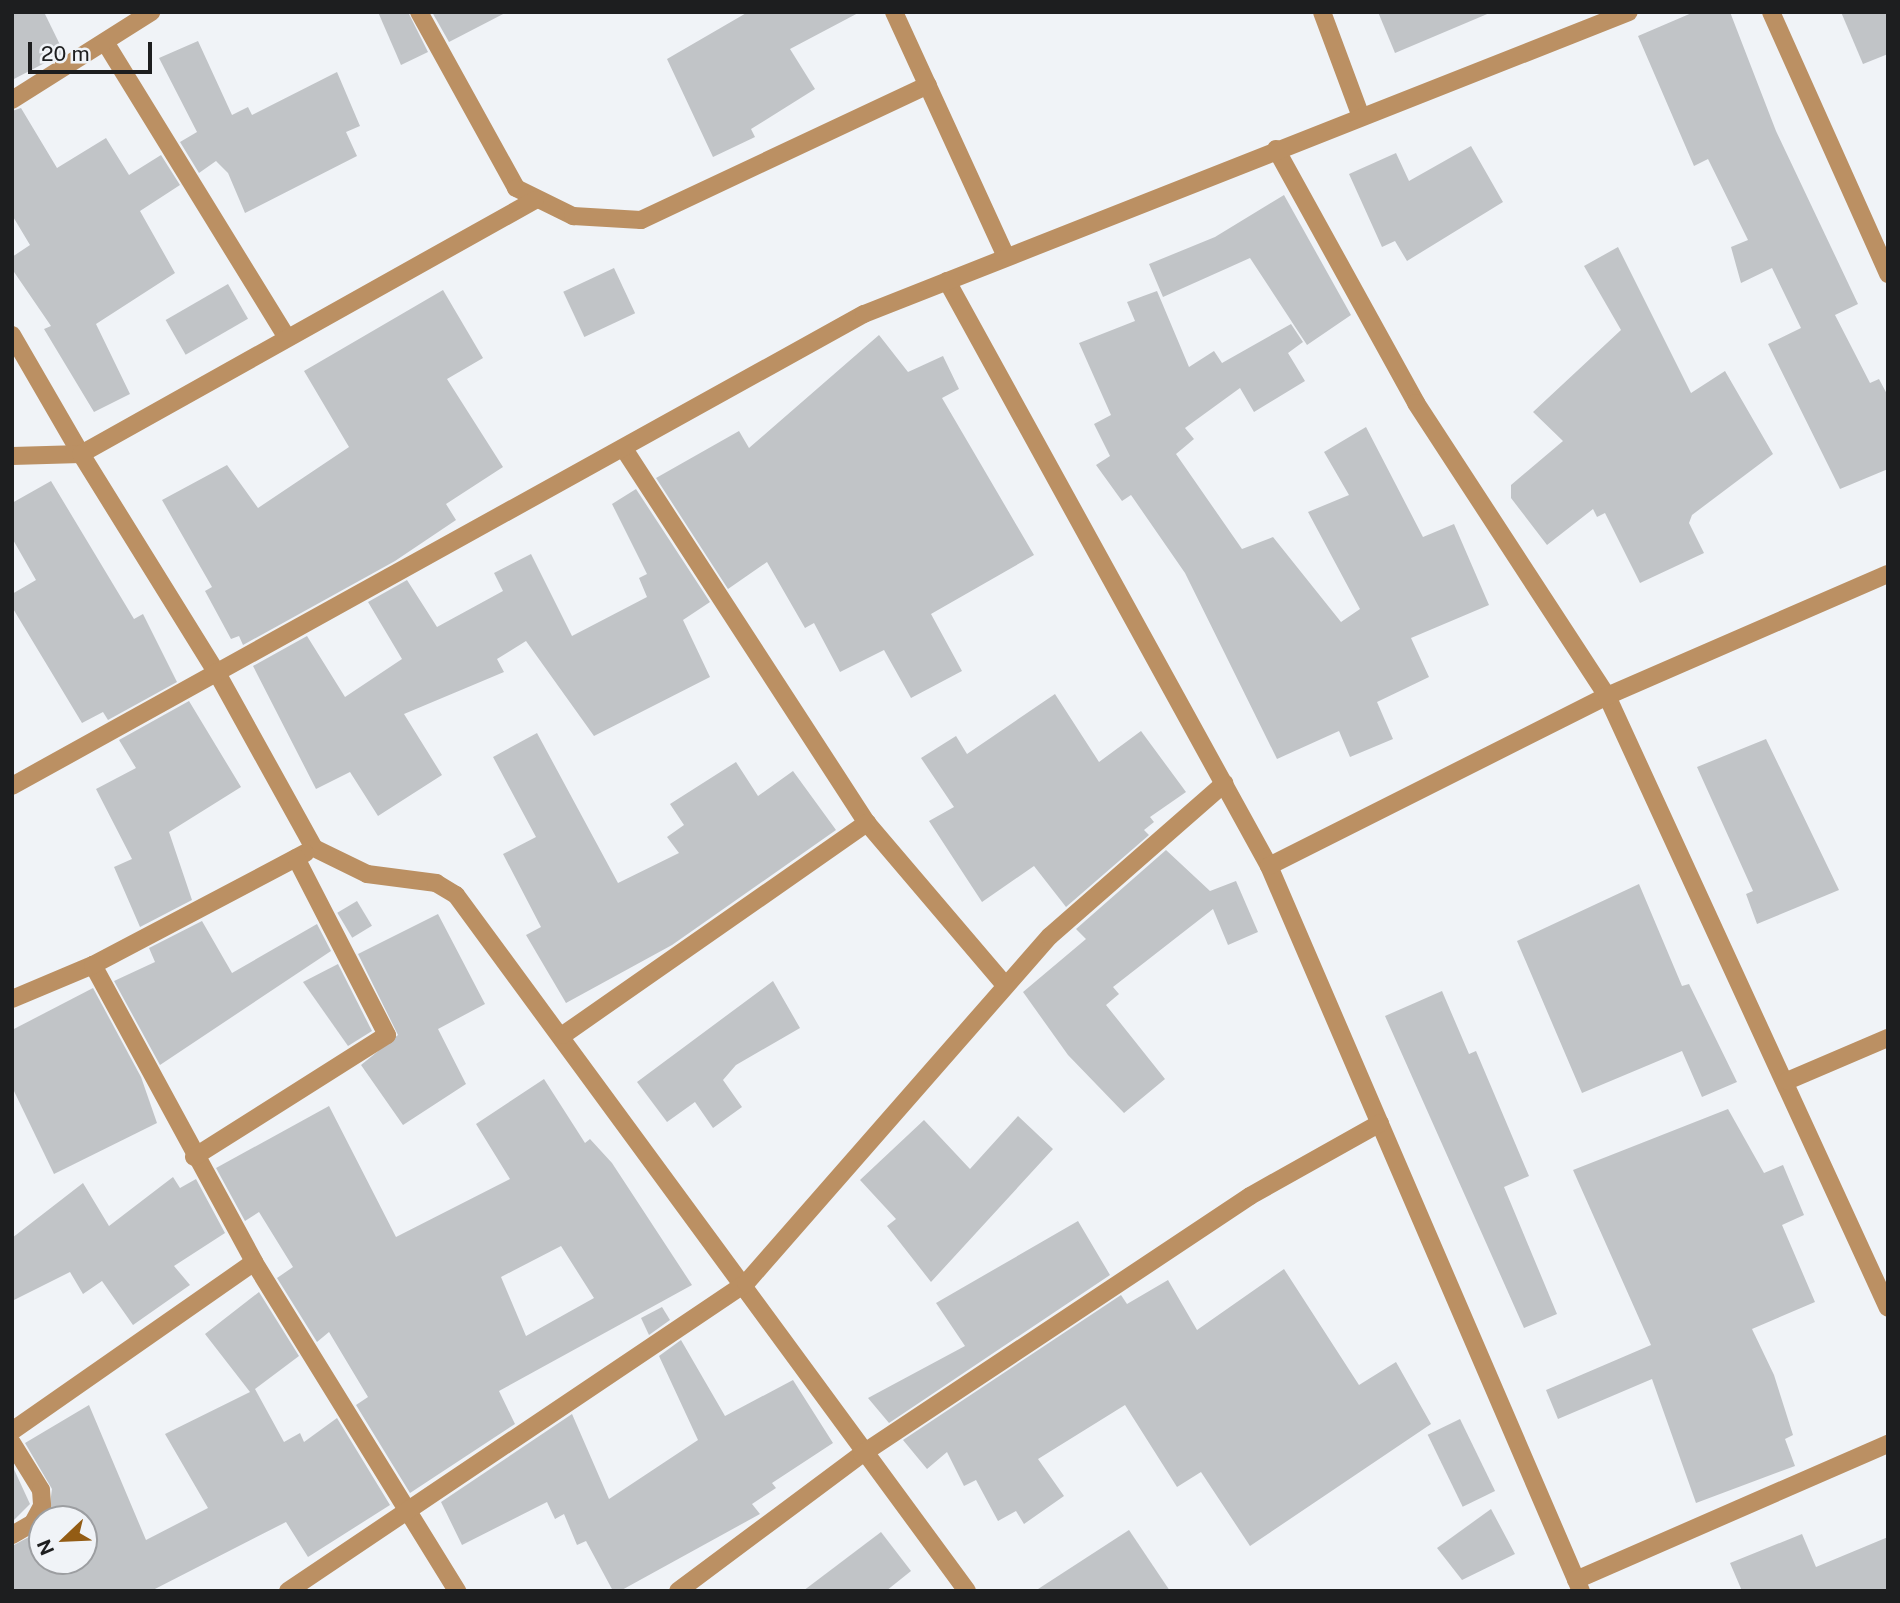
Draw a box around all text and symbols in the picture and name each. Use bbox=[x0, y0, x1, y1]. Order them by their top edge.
scale bar bbox=[32, 28, 156, 72]
text: 20 m bbox=[41, 41, 90, 66]
north arrow bbox=[28, 1505, 98, 1575]
text: N bbox=[32, 1536, 59, 1559]

